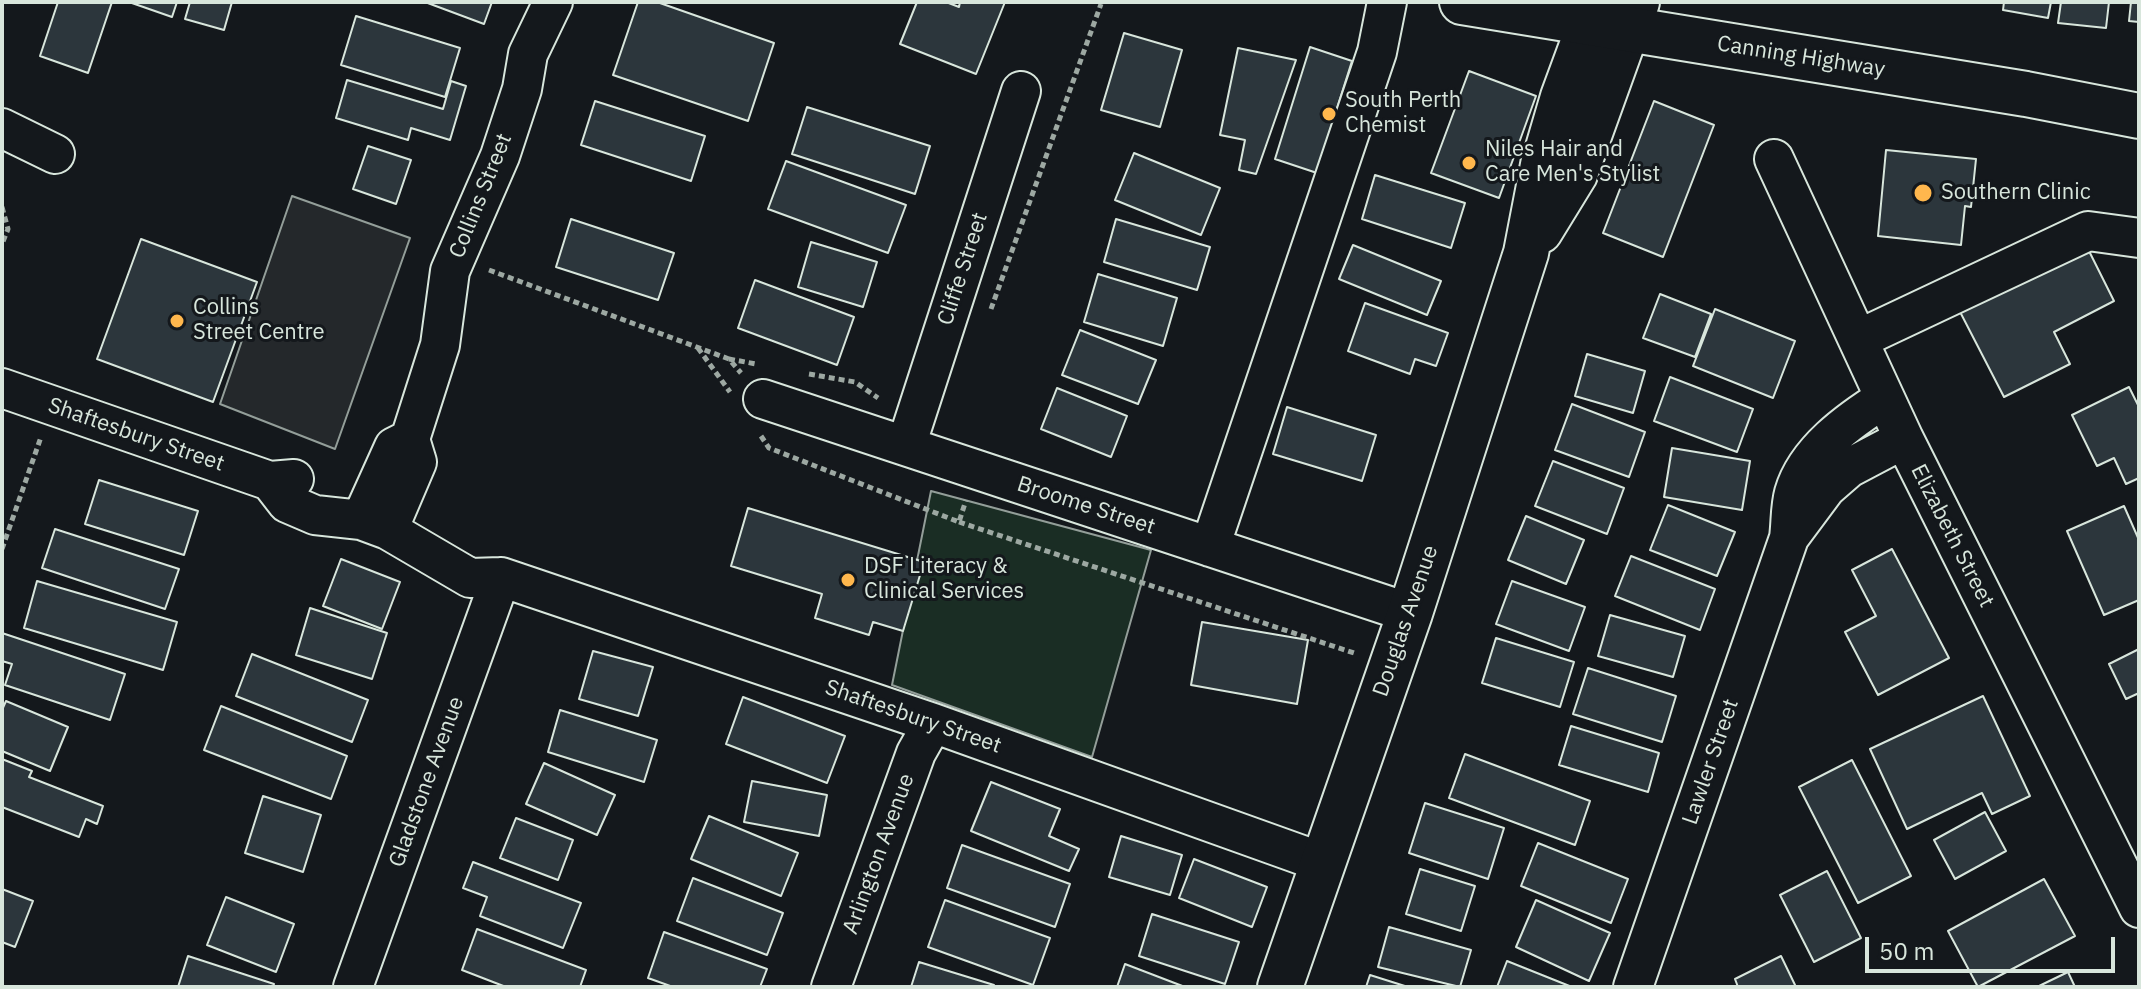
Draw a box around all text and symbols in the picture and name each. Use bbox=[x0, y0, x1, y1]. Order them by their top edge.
street label: Canning Highway bbox=[1715, 31, 1887, 83]
place label: South Perth Chemist bbox=[1345, 88, 1461, 140]
marker: South Perth Chemist bbox=[1320, 105, 1338, 123]
street label: Collins Street bbox=[444, 130, 518, 262]
place label: Niles Hair and Care Men's Stylist bbox=[1485, 137, 1660, 188]
marker: Niles Hair and Care Men's Stylist bbox=[1460, 154, 1478, 172]
place label: Southern Clinic bbox=[1941, 180, 2091, 206]
marker: Southern Clinic bbox=[1912, 182, 1934, 204]
street label: Cliffe Street bbox=[932, 209, 994, 329]
place label: Collins Street Centre bbox=[193, 295, 325, 346]
marker: Collins Street Centre bbox=[168, 312, 186, 330]
street label: Shaftesbury Street bbox=[44, 392, 228, 478]
street label: Elizabeth Street bbox=[1905, 460, 1999, 612]
street label: Broome Street bbox=[1014, 471, 1158, 541]
street label: Douglas Avenue bbox=[1368, 542, 1444, 700]
place label: DSF Literacy & Clinical Services bbox=[864, 554, 1024, 606]
marker: DSF Literacy & Clinical Services bbox=[839, 571, 857, 589]
street label: Shaftesbury Street bbox=[821, 674, 1005, 760]
street label: Gladstone Avenue bbox=[384, 693, 470, 871]
street label: Lawler Street bbox=[1677, 696, 1745, 828]
street label: Arlington Avenue bbox=[838, 770, 920, 938]
scale bar bbox=[1869, 921, 2119, 971]
text: 50 m bbox=[1879, 935, 1934, 967]

